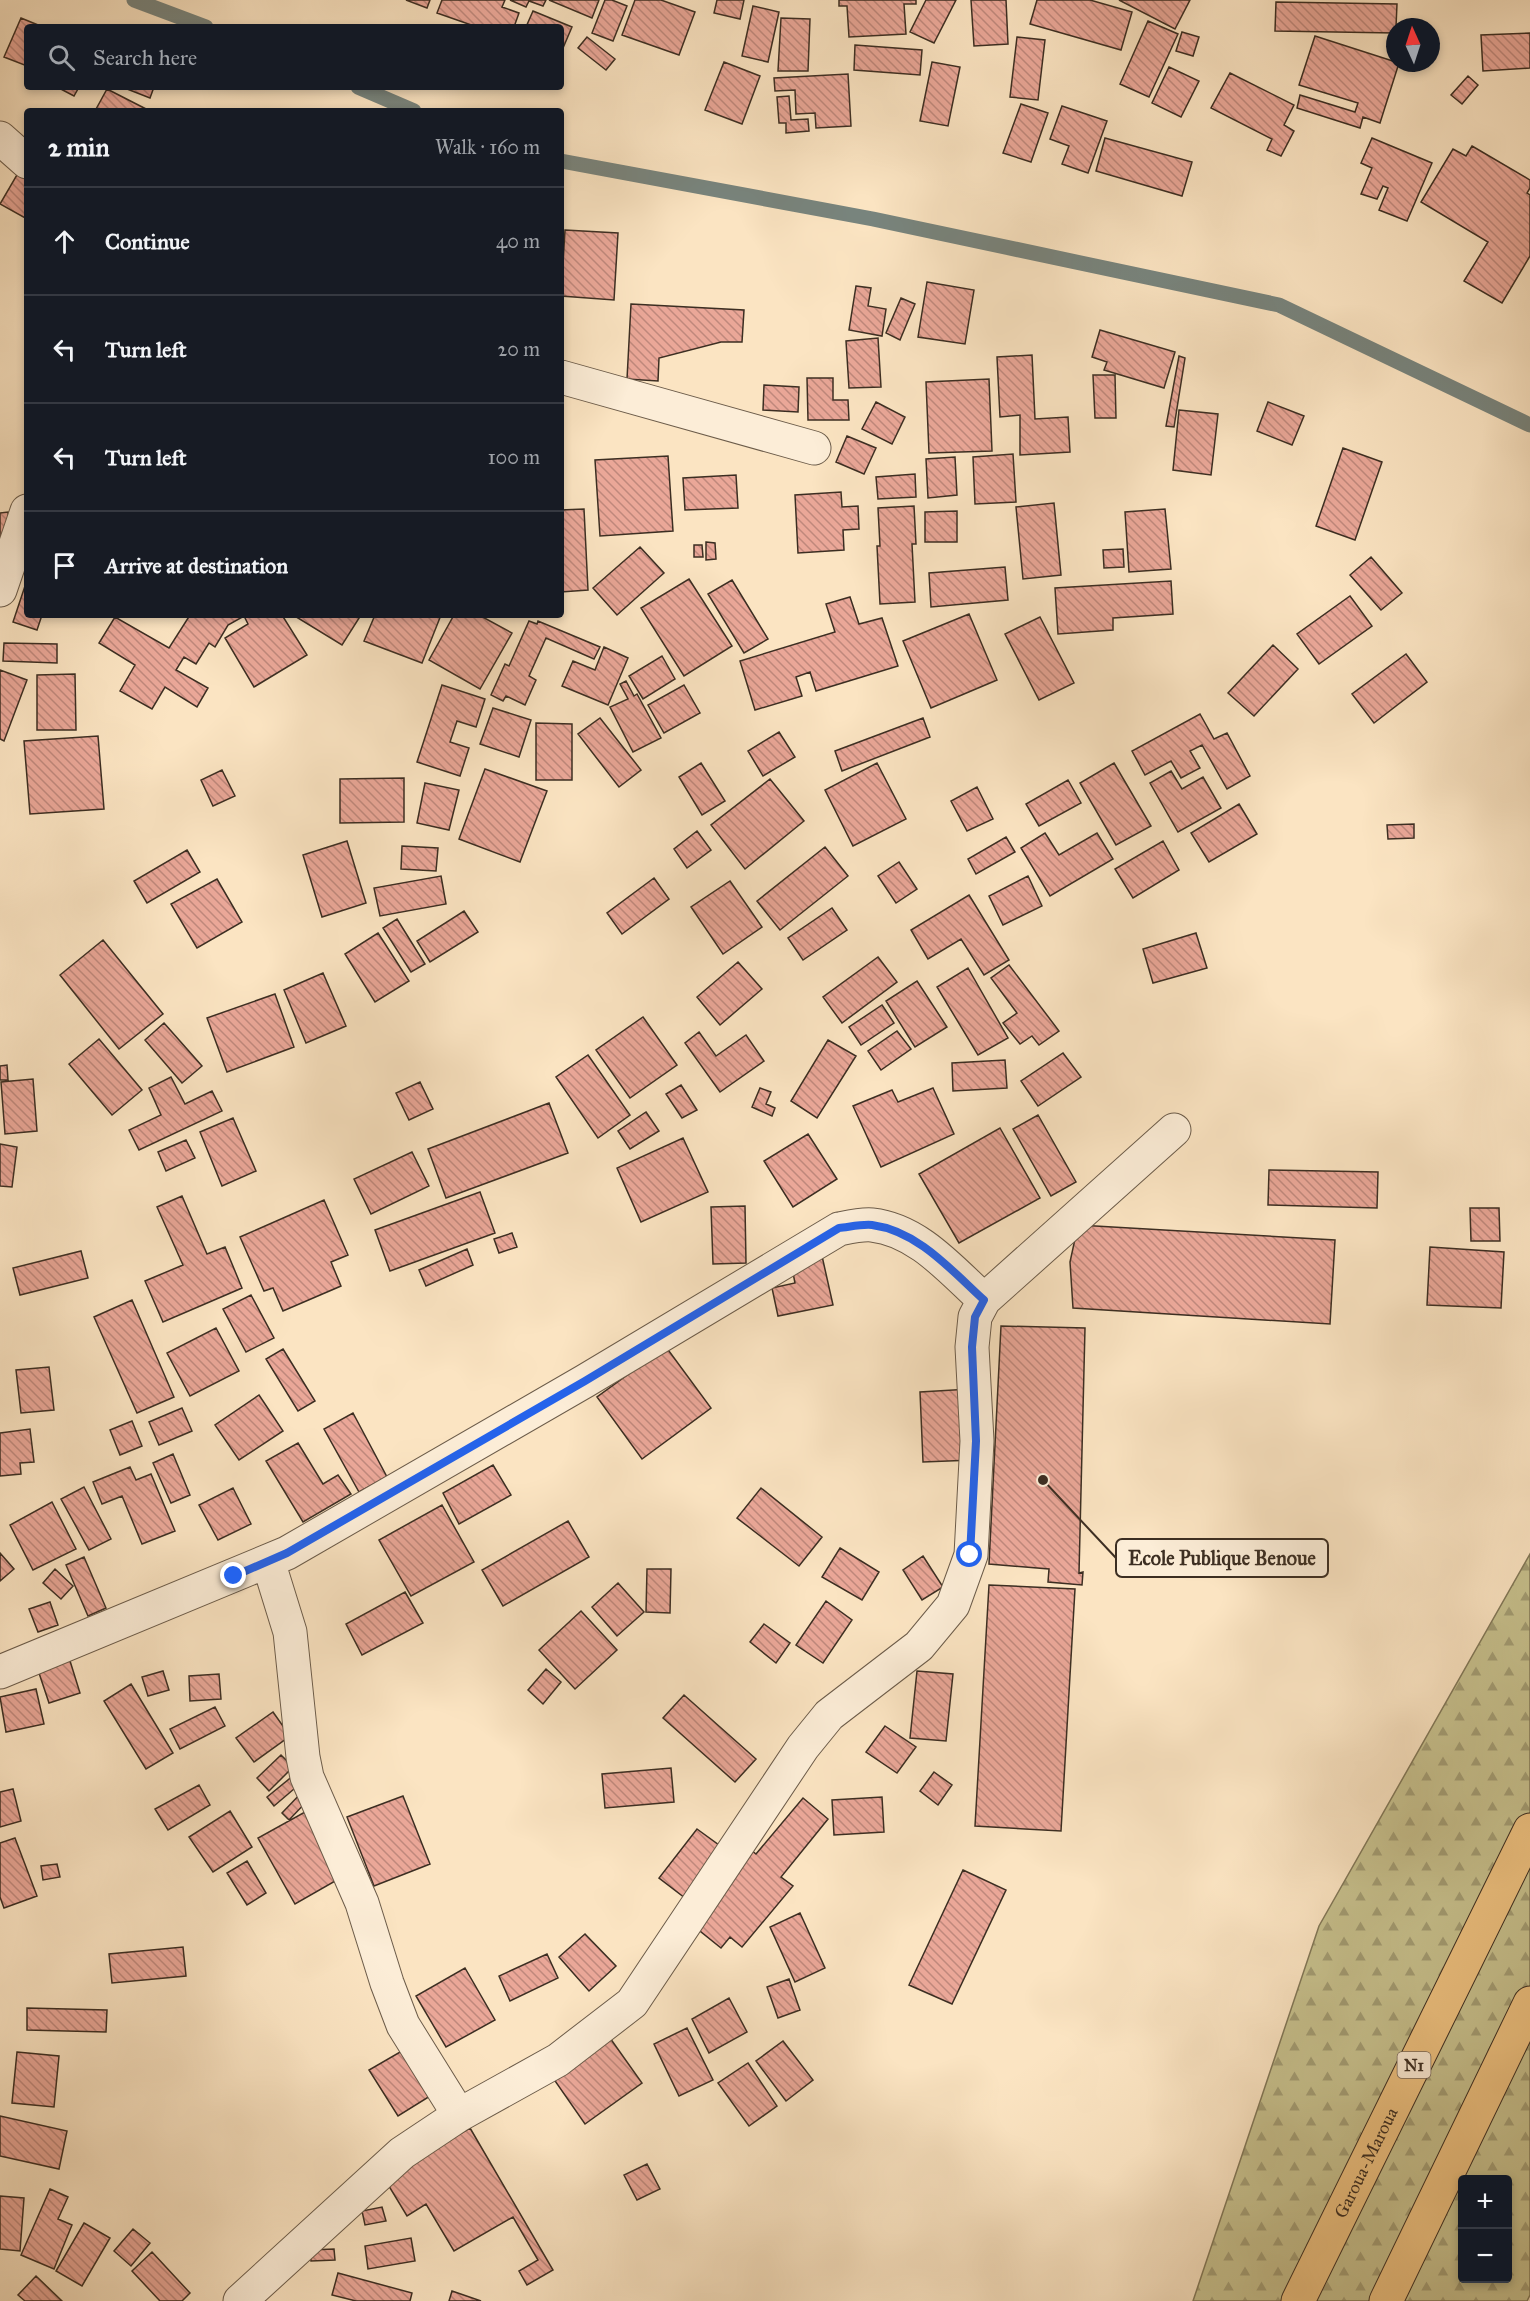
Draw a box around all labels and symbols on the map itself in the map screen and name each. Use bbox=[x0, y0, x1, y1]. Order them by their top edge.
north arrow bbox=[1386, 18, 1440, 72]
callout: Ecole Publique Benoue bbox=[1116, 1539, 1328, 1577]
route start bbox=[956, 1541, 982, 1567]
text: Ecole Publique Benoue bbox=[1128, 1546, 1317, 1571]
route end bbox=[220, 1562, 246, 1588]
road number: N1 bbox=[1398, 2052, 1430, 2078]
street label: Garoua-Maroua bbox=[1330, 2104, 1403, 2222]

